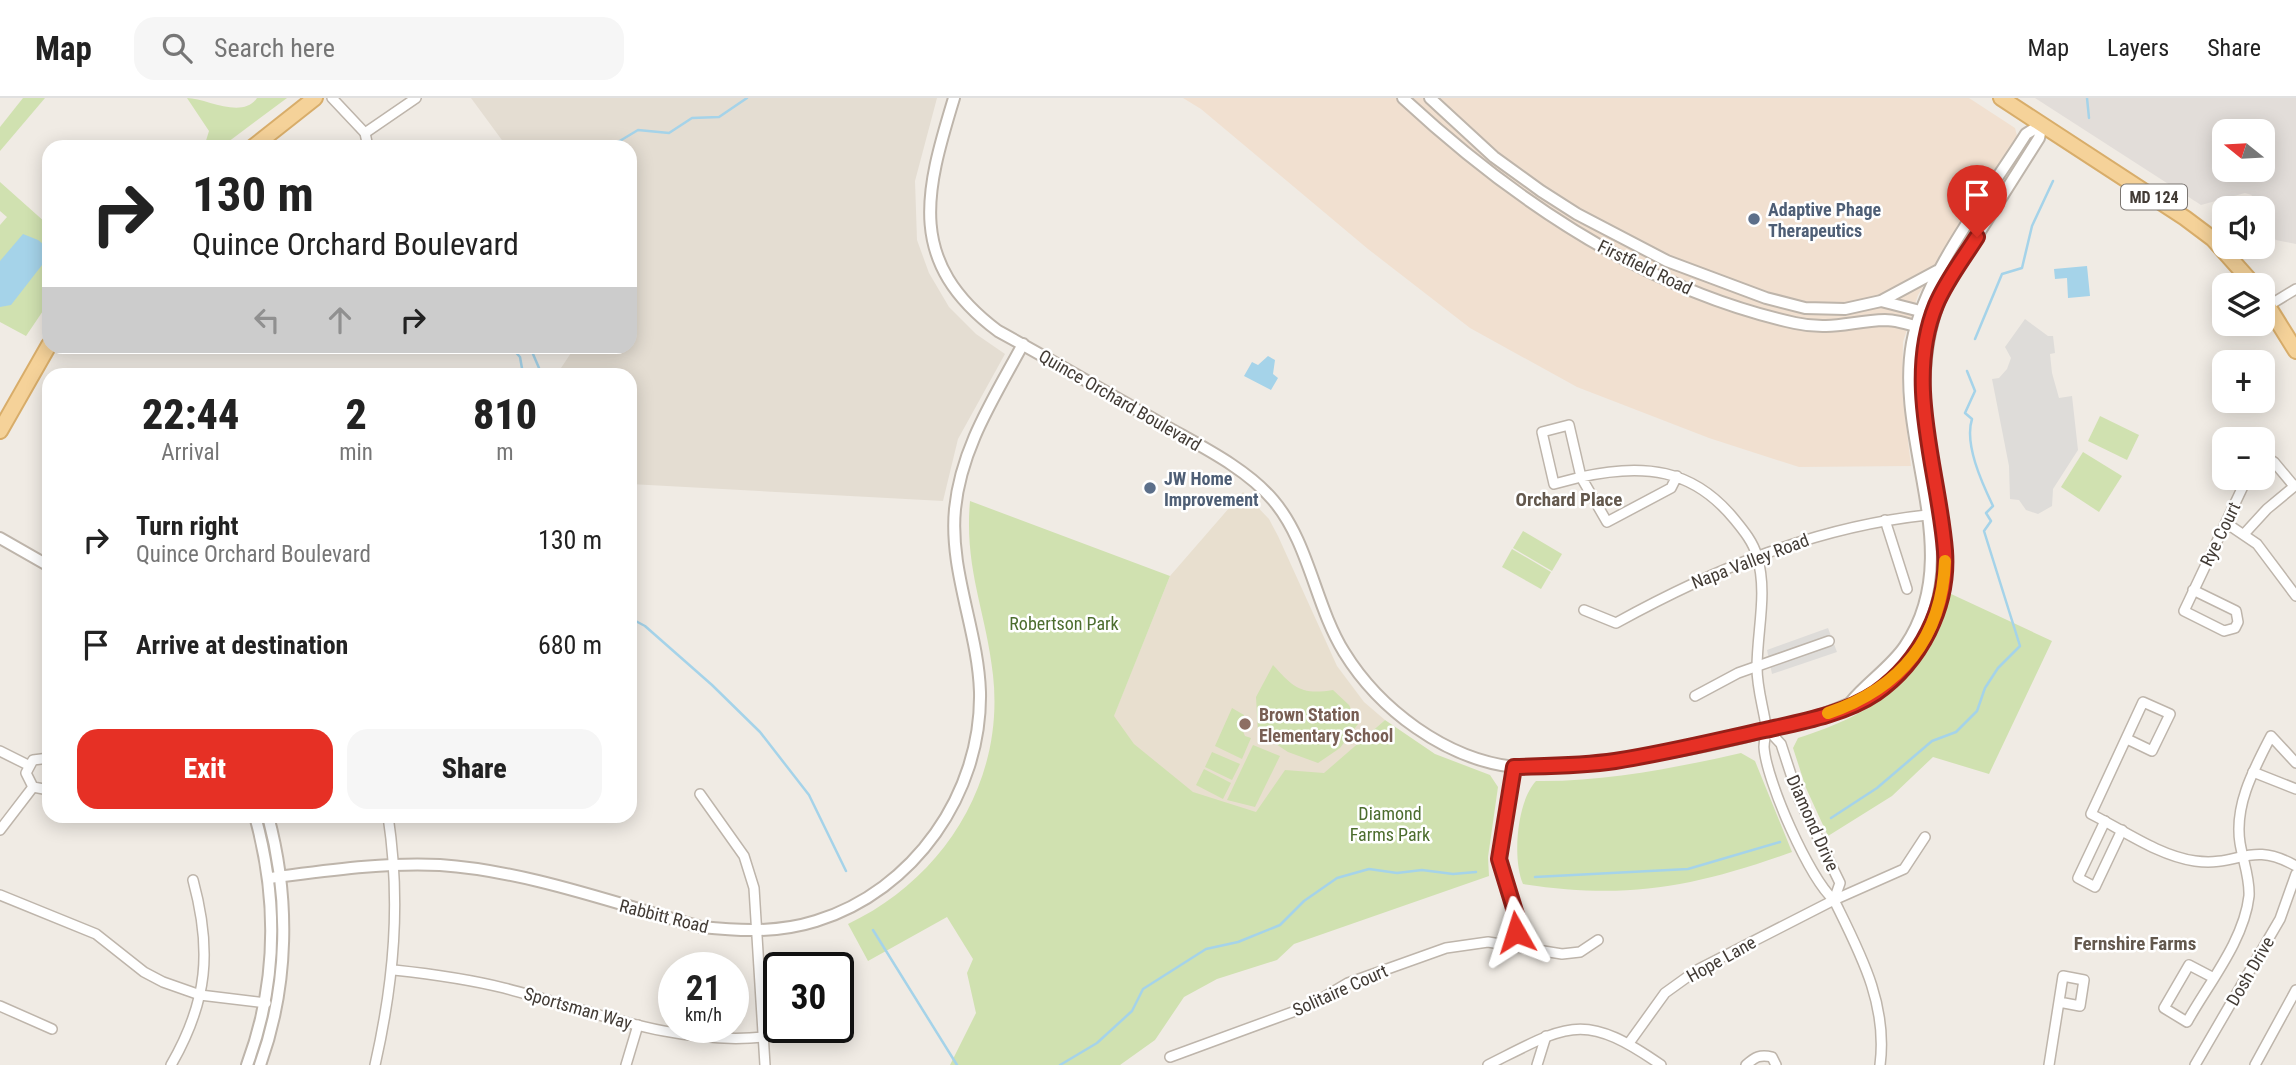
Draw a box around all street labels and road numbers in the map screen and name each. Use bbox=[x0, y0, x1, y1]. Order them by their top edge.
road number: MD 124 bbox=[2121, 184, 2187, 209]
street label: Firstfield Road bbox=[1594, 235, 1696, 299]
street label: Quince Orchard Boulevard bbox=[1035, 345, 1205, 455]
street label: Rye Court bbox=[2196, 499, 2244, 569]
street label: Napa Valley Road bbox=[1688, 529, 1812, 593]
street label: Diamond Drive bbox=[1782, 772, 1844, 874]
street label: Rabbitt Road bbox=[617, 895, 711, 937]
street label: Hope Lane bbox=[1683, 931, 1759, 987]
street label: Dosh Drive bbox=[2222, 933, 2278, 1009]
street label: Solitaire Court bbox=[1289, 960, 1391, 1020]
street label: Sportsman Way bbox=[522, 983, 635, 1034]

